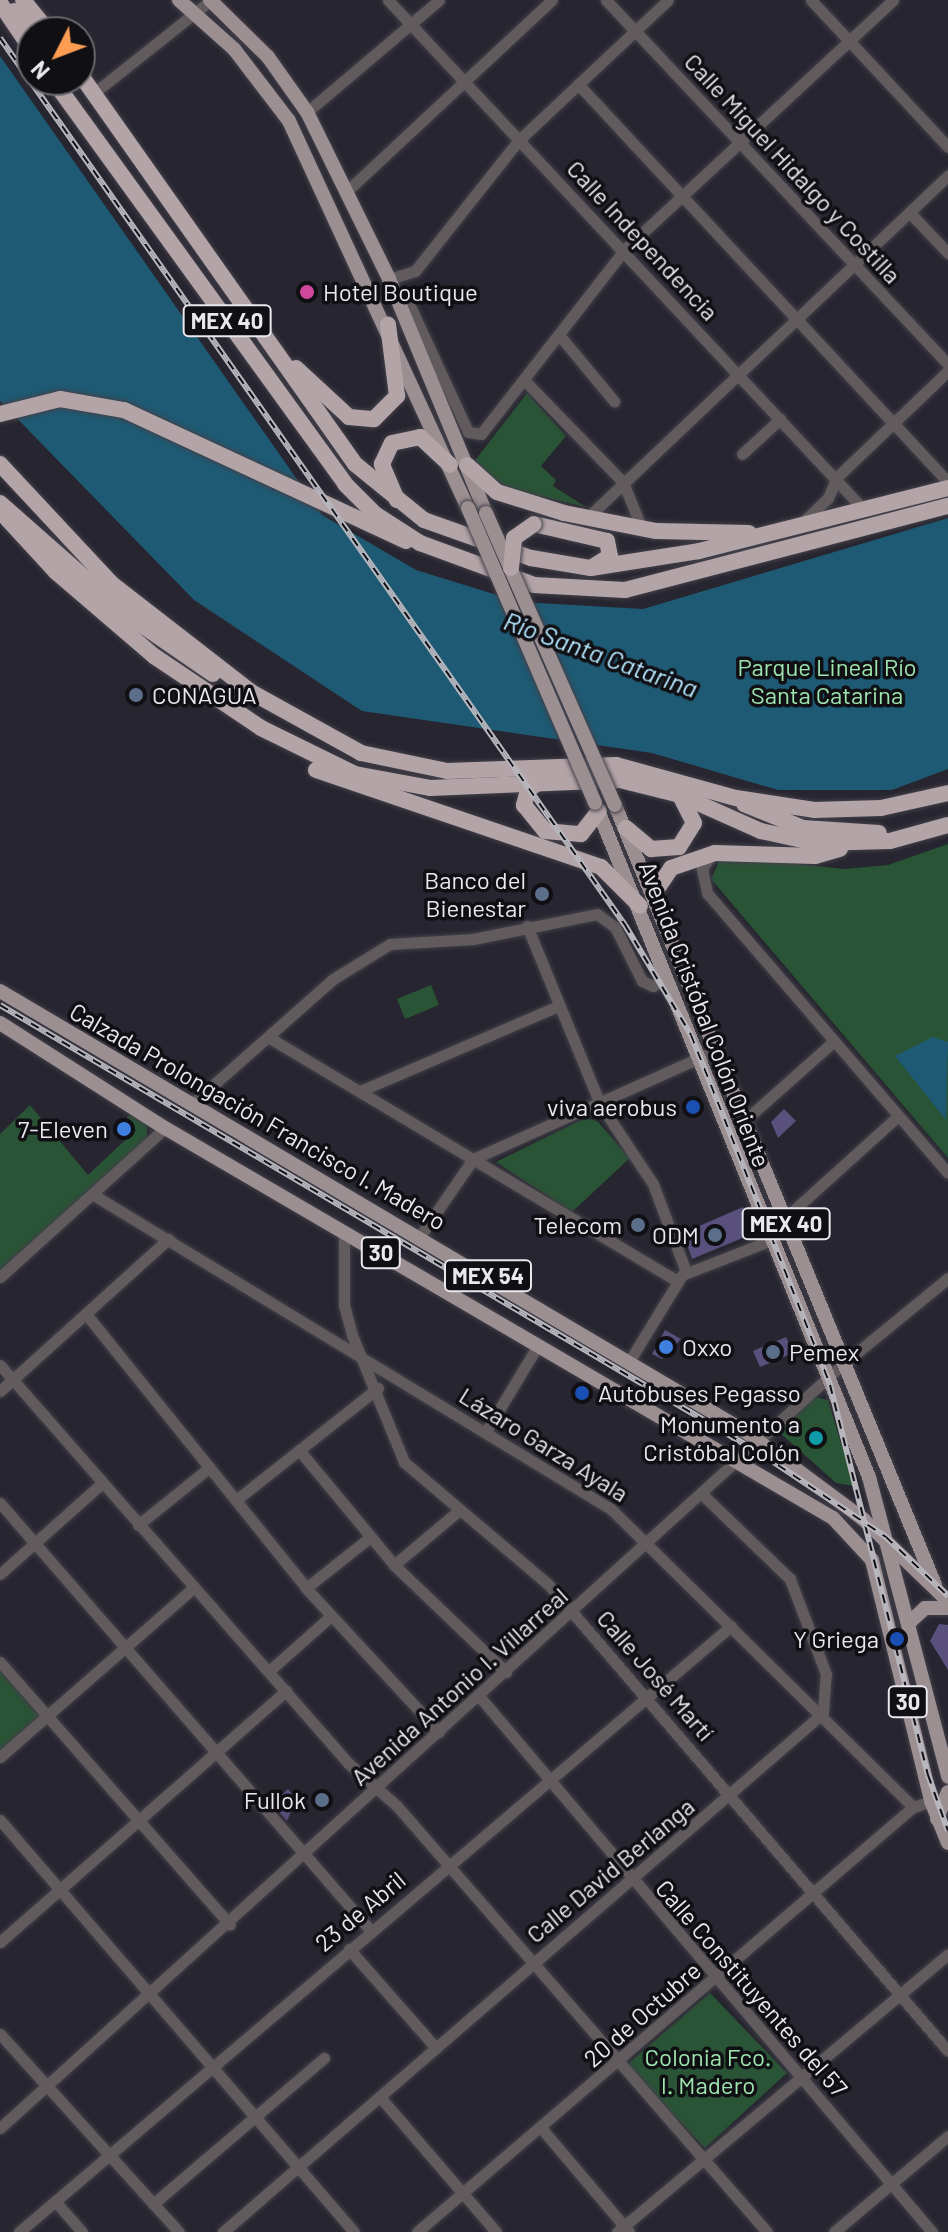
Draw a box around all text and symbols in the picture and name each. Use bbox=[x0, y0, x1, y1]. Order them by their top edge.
north arrow bbox=[16, 16, 96, 96]
street label: Calle Miguel Hidalgo y Costilla bbox=[679, 47, 907, 289]
text: N bbox=[25, 57, 54, 85]
street label: Calle Independencia bbox=[561, 154, 725, 326]
place label: Hotel Boutique bbox=[323, 278, 478, 306]
marker: Hotel Boutique bbox=[298, 283, 316, 301]
road number: MEX 40 bbox=[181, 303, 273, 339]
water label: Río Santa Catarina bbox=[500, 604, 702, 704]
park label: Parque Lineal Río Santa Catarina bbox=[737, 653, 917, 709]
place label: CONAGUA bbox=[152, 681, 257, 709]
marker: CONAGUA bbox=[127, 686, 145, 704]
street label: Avenida Cristóbal Colón Oriente bbox=[633, 857, 777, 1171]
place label: Banco del Bienestar bbox=[424, 866, 526, 922]
marker: Banco del Bienestar bbox=[533, 885, 551, 903]
street label: Calzada Prolongación Francisco I. Madero bbox=[65, 996, 451, 1236]
place label: viva aerobus bbox=[547, 1093, 677, 1121]
marker: viva aerobus bbox=[684, 1098, 702, 1116]
place label: 7-Eleven bbox=[18, 1115, 108, 1143]
marker: 7-Eleven bbox=[115, 1120, 133, 1138]
road number: MEX 40 bbox=[740, 1206, 832, 1242]
place label: Telecom bbox=[534, 1211, 622, 1239]
marker: Telecom bbox=[629, 1216, 647, 1234]
place label: ODM bbox=[652, 1221, 699, 1249]
marker: ODM bbox=[706, 1226, 724, 1244]
road number: 30 bbox=[359, 1235, 403, 1271]
road number: MEX 54 bbox=[442, 1258, 534, 1294]
place label: Oxxo bbox=[682, 1333, 732, 1361]
marker: Oxxo bbox=[657, 1338, 675, 1356]
place label: Pemex bbox=[789, 1338, 859, 1366]
marker: Pemex bbox=[764, 1343, 782, 1361]
place label: Autobuses Pegasso bbox=[598, 1379, 801, 1407]
street label: Lázaro Garza Ayala bbox=[454, 1381, 634, 1507]
marker: Autobuses Pegasso bbox=[573, 1384, 591, 1402]
place label: Monumento a Cristóbal Colón bbox=[643, 1410, 800, 1466]
marker: Monumento a Cristóbal Colón bbox=[807, 1429, 825, 1447]
street label: Avenida Antonio I. Villarreal bbox=[345, 1581, 573, 1791]
street label: Calle José Martí bbox=[591, 1604, 721, 1746]
place label: Y Griega bbox=[793, 1625, 879, 1653]
marker: Y Griega bbox=[886, 1628, 908, 1650]
road number: 30 bbox=[886, 1684, 930, 1720]
place label: Fullok bbox=[244, 1786, 306, 1814]
marker: Fullok bbox=[313, 1791, 331, 1809]
street label: Calle David Berlanga bbox=[520, 1791, 700, 1949]
street label: 23 de Abril bbox=[309, 1865, 411, 1957]
street label: Calle Constituyentes del 57 bbox=[650, 1874, 854, 2102]
street label: 20 de Octubre bbox=[578, 1955, 706, 2073]
park label: Colonia Fco. I. Madero bbox=[645, 2043, 771, 2099]

